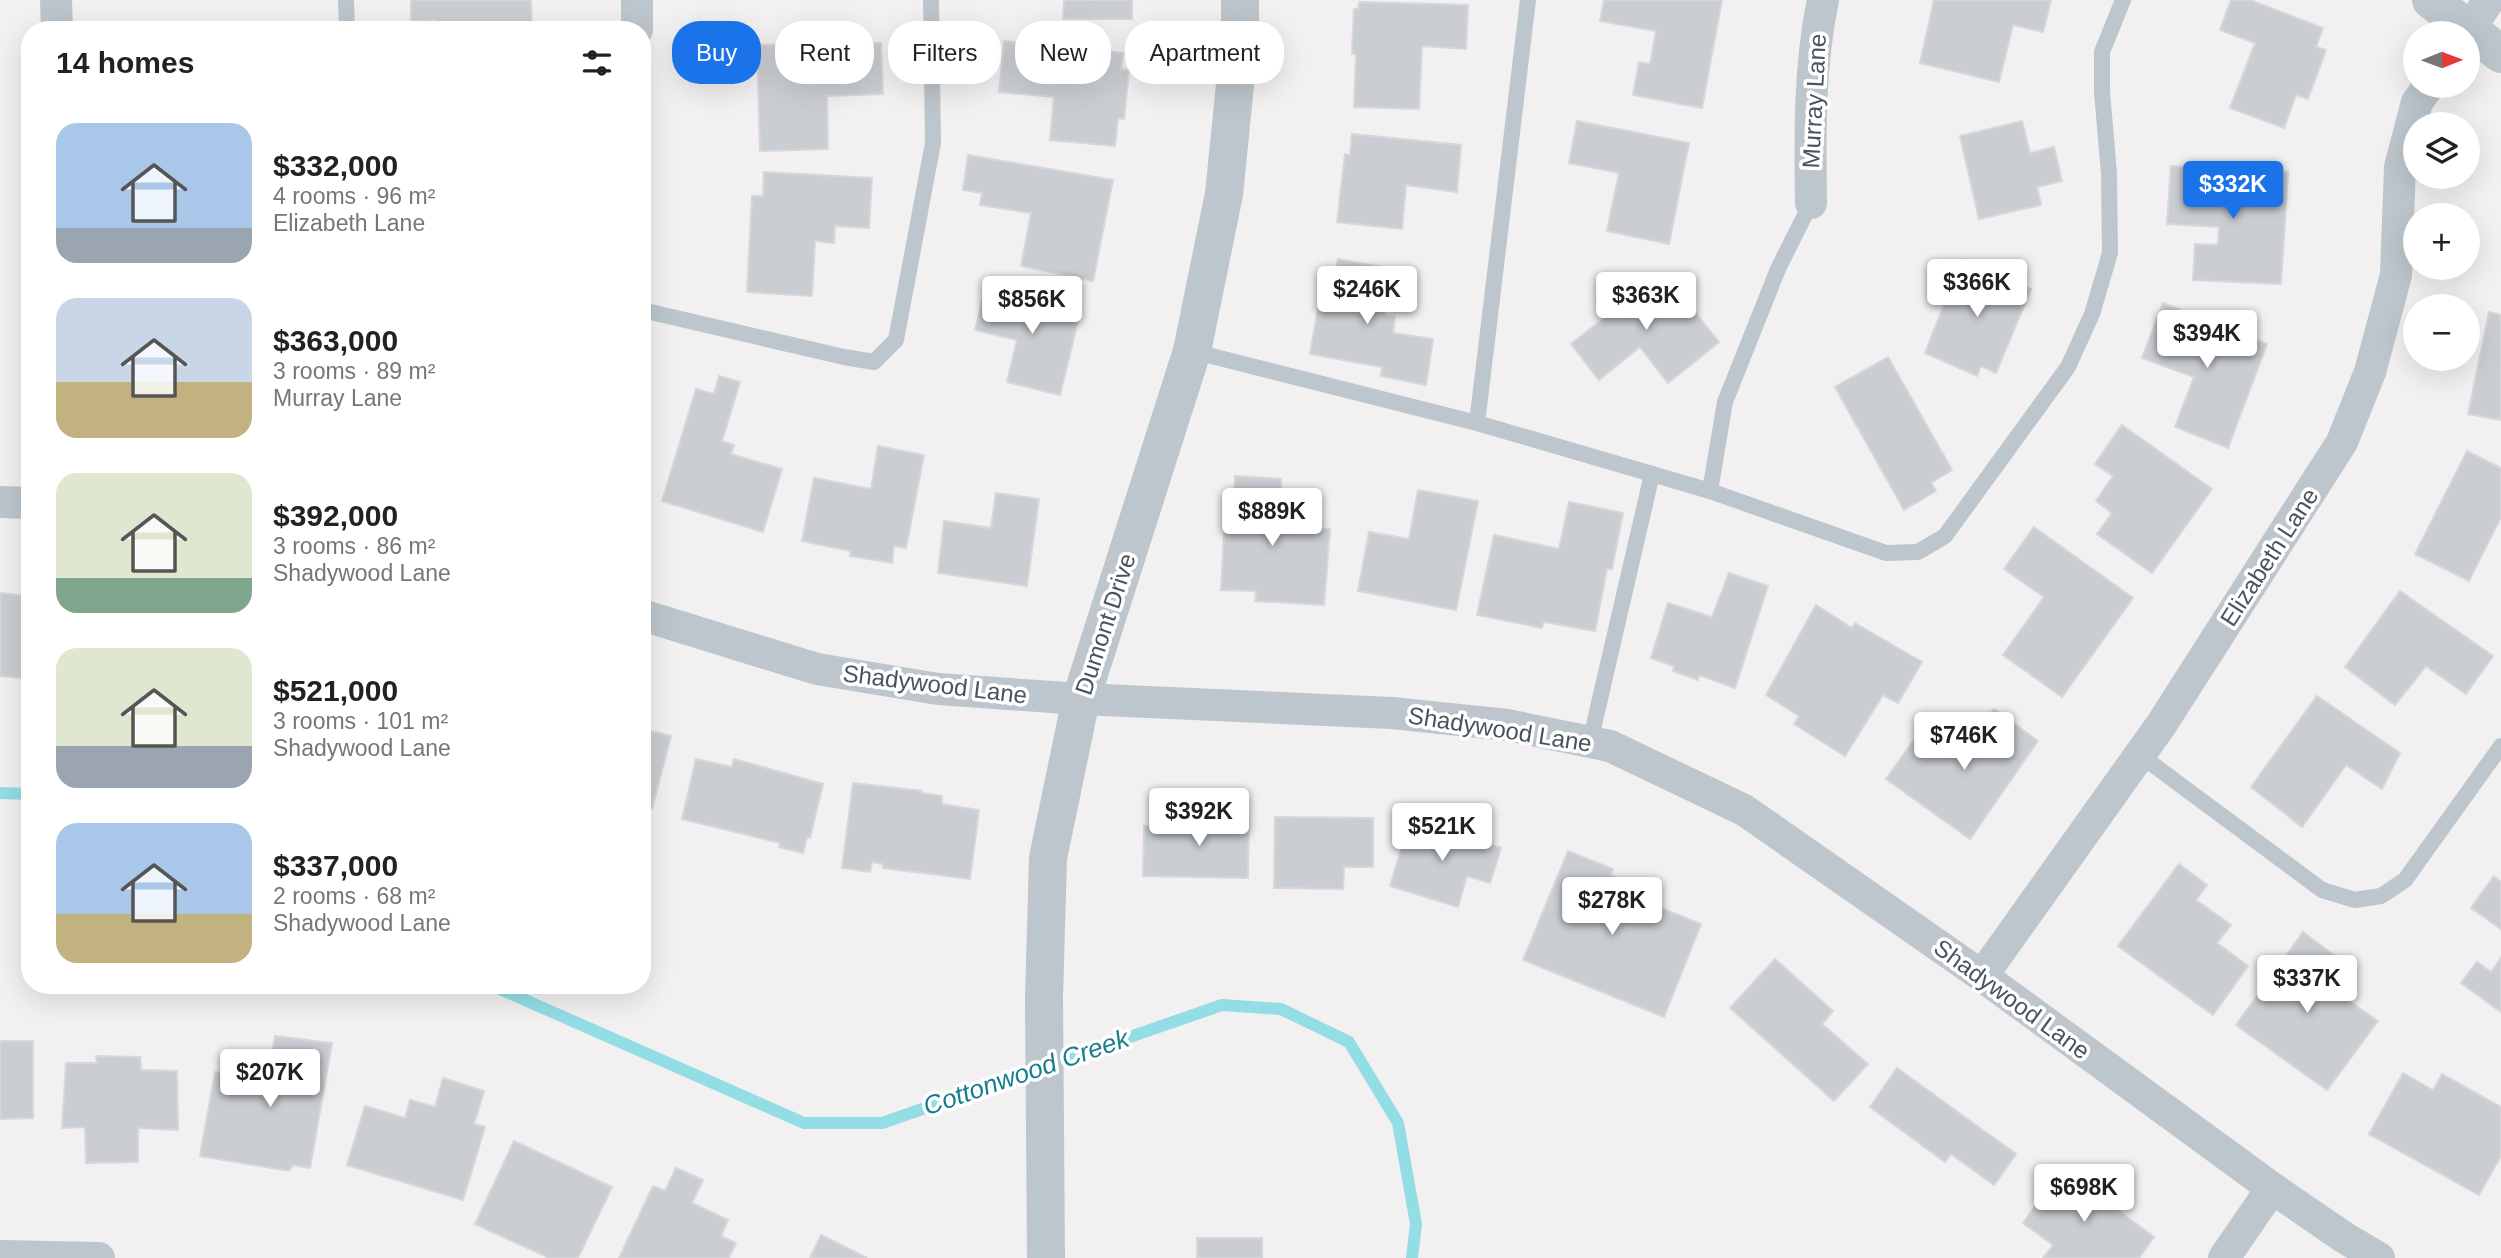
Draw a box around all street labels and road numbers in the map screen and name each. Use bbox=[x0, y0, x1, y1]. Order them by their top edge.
street label: Murray Lane bbox=[1797, 33, 1831, 169]
street label: Elizabeth Lane bbox=[2214, 483, 2324, 631]
street label: Dumont Drive bbox=[1069, 550, 1141, 698]
street label: Shadywood Lane bbox=[841, 659, 1029, 709]
street label: Shadywood Lane bbox=[1406, 701, 1594, 757]
street label: Shadywood Lane bbox=[1929, 934, 2095, 1064]

